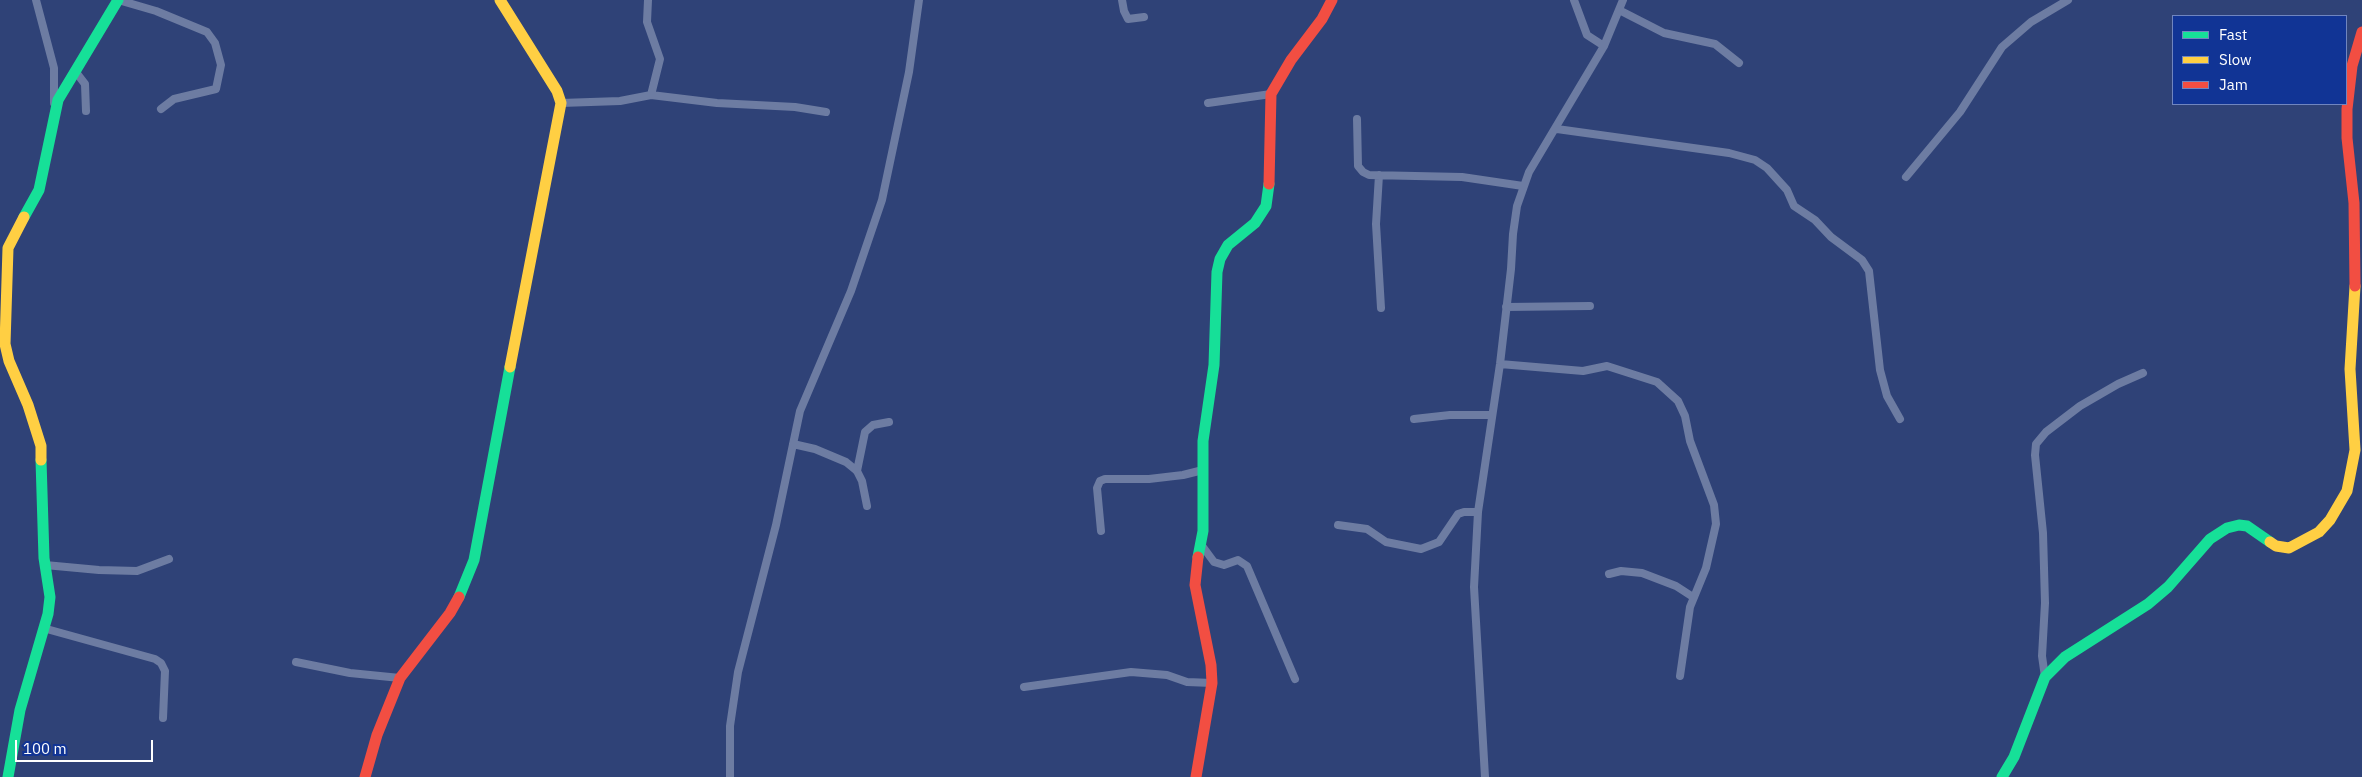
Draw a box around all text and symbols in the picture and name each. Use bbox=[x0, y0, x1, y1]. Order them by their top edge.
legend bbox=[2172, 15, 2347, 105]
text: Fast bbox=[2219, 25, 2247, 44]
text: Slow bbox=[2219, 50, 2252, 69]
text: Jam bbox=[2219, 75, 2248, 94]
scale bar bbox=[18, 730, 155, 762]
text: 100 m bbox=[23, 739, 67, 758]

